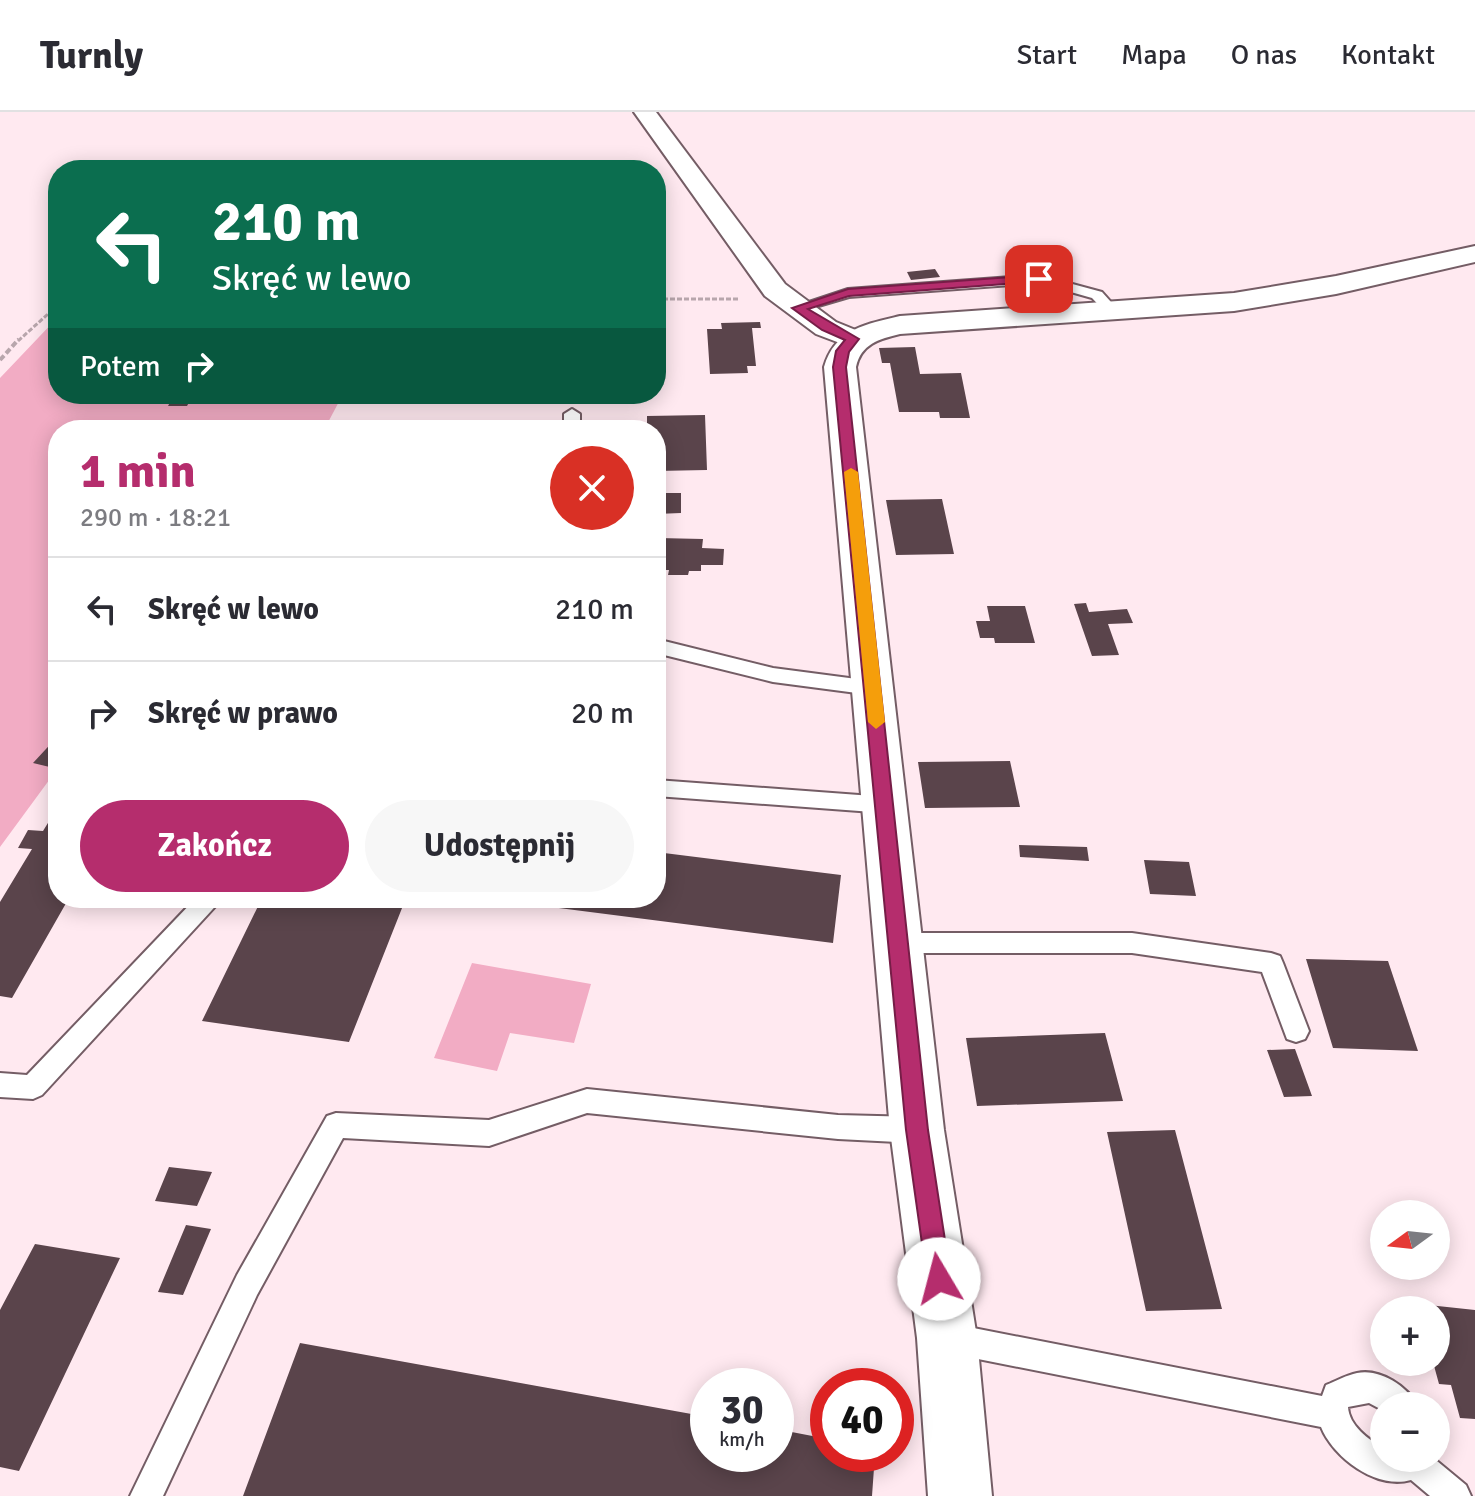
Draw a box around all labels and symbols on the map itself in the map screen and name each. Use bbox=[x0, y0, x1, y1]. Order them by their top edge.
pin bbox=[1005, 245, 1073, 313]
north arrow bbox=[1370, 1200, 1450, 1280]
position arrow bbox=[897, 1237, 981, 1321]
speed limit sign: 40 bbox=[810, 1368, 914, 1472]

